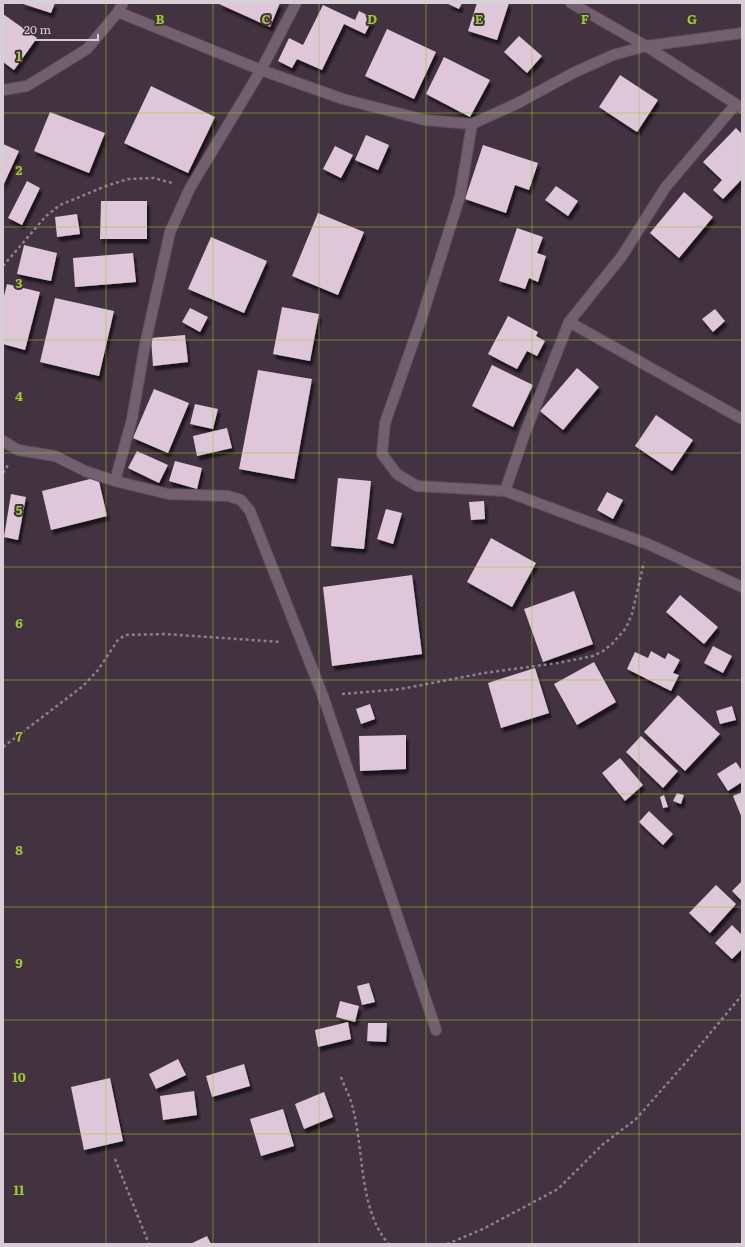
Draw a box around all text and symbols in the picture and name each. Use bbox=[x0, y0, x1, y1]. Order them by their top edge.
text: B bbox=[156, 9, 165, 28]
text: C bbox=[261, 9, 271, 28]
text: D bbox=[367, 9, 377, 28]
text: E bbox=[475, 9, 484, 28]
text: F bbox=[581, 9, 589, 28]
text: G bbox=[687, 9, 697, 28]
scale bar bbox=[18, 16, 98, 42]
text: 20 m bbox=[24, 20, 51, 38]
text: 1 bbox=[16, 46, 22, 65]
text: 2 bbox=[16, 160, 23, 179]
text: 3 bbox=[15, 273, 23, 292]
text: 4 bbox=[15, 386, 23, 405]
text: 5 bbox=[15, 500, 23, 519]
text: 6 bbox=[15, 613, 23, 632]
text: 7 bbox=[15, 726, 23, 745]
text: 8 bbox=[15, 840, 23, 859]
text: 9 bbox=[15, 953, 23, 972]
text: 10 bbox=[12, 1067, 26, 1086]
text: 11 bbox=[14, 1180, 25, 1199]

